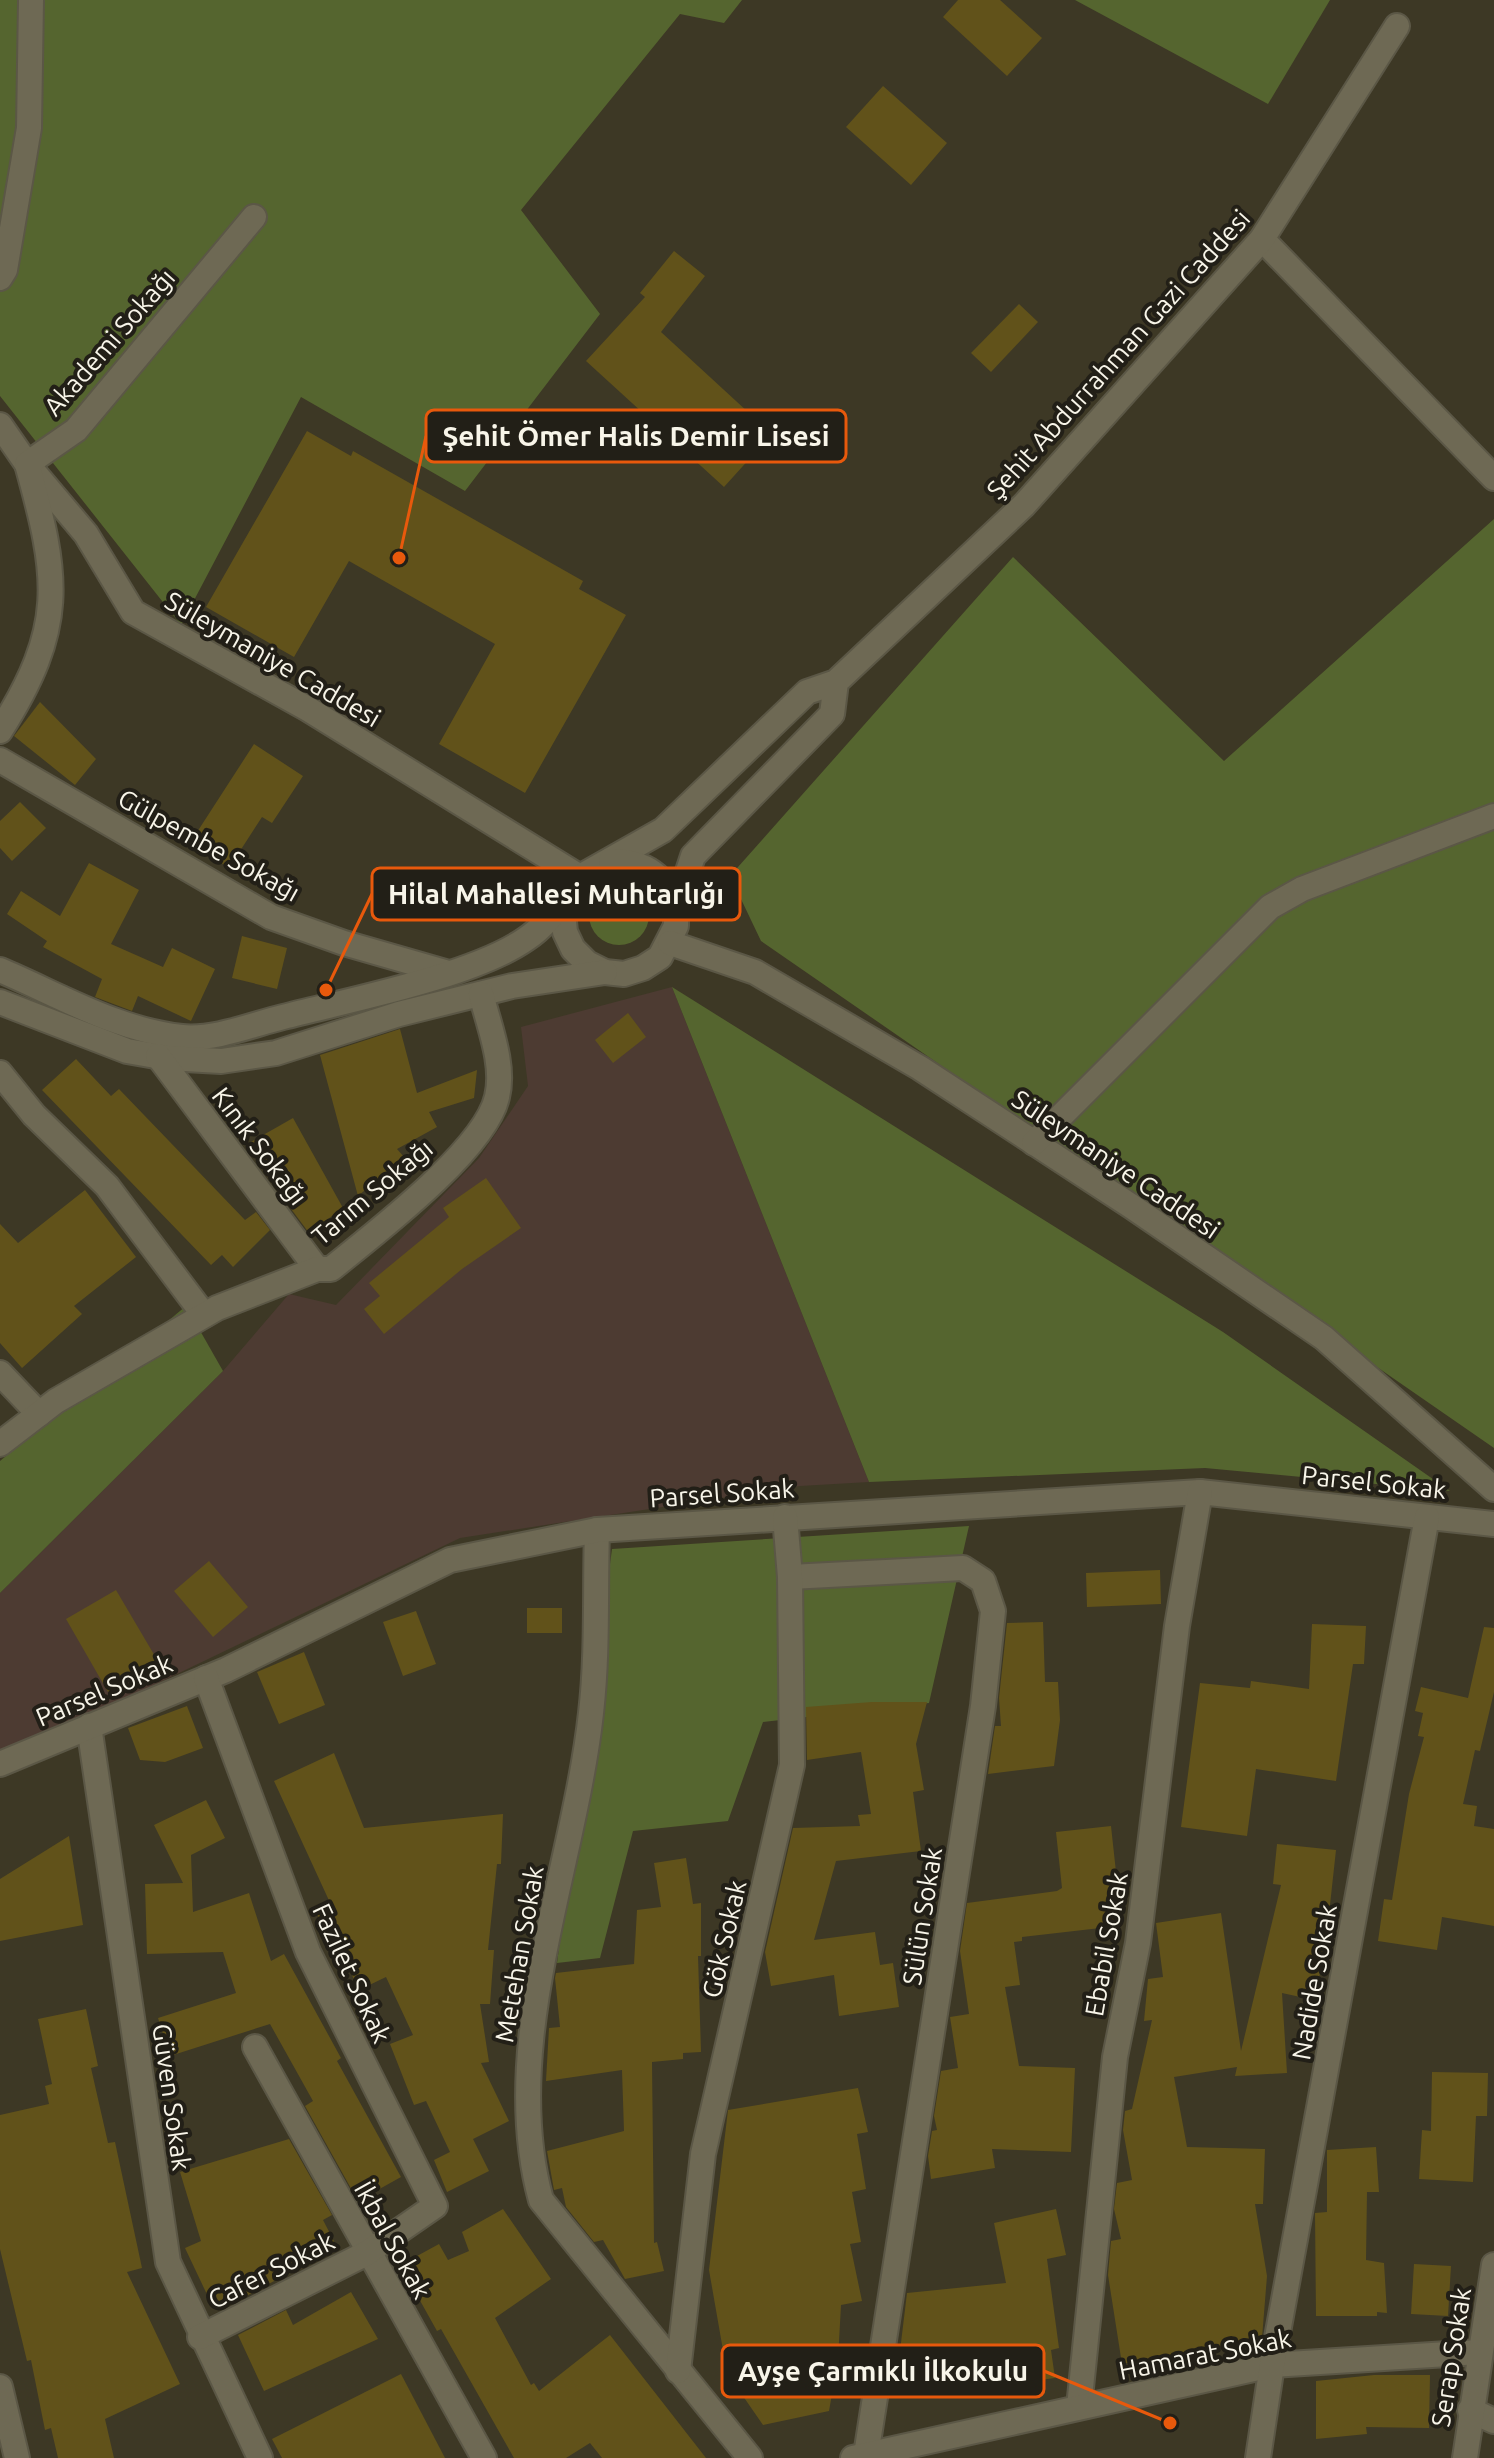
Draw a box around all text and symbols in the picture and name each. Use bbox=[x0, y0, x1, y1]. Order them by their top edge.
street label: Şehit Abdurrahman Gazi Caddesi bbox=[981, 204, 1255, 504]
street label: Akademi Sokağı bbox=[38, 263, 180, 421]
callout: Şehit Ömer Halis Demir Lisesi bbox=[426, 410, 846, 462]
text: Şehit Ömer Halis Demir Lisesi bbox=[442, 420, 830, 452]
street label: Süleymaniye Caddesi bbox=[160, 586, 386, 732]
street label: Gülpembe Sokağı bbox=[113, 783, 305, 907]
callout: Hilal Mahallesi Muhtarlığı bbox=[372, 868, 740, 920]
text: Hilal Mahallesi Muhtarlığı bbox=[388, 878, 724, 909]
street label: Kınık Sokağı bbox=[206, 1082, 314, 1210]
street label: Süleymaniye Caddesi bbox=[1007, 1084, 1225, 1244]
street label: Tarım Sokağı bbox=[306, 1133, 438, 1251]
street label: Parsel Sokak bbox=[1300, 1460, 1448, 1504]
street label: Parsel Sokak bbox=[648, 1473, 796, 1513]
street label: Parsel Sokak bbox=[31, 1648, 177, 1732]
street label: Sülün Sokak bbox=[897, 1845, 947, 1987]
street label: Metehan Sokak bbox=[489, 1863, 549, 2045]
street label: Ebabil Sokak bbox=[1079, 1870, 1133, 2018]
street label: Gök Sokak bbox=[696, 1877, 752, 2001]
street label: Fazilet Sokak bbox=[307, 1899, 397, 2047]
street label: Nadide Sokak bbox=[1286, 1902, 1342, 2062]
street label: Güven Sokak bbox=[147, 2022, 197, 2172]
street label: İkbal Sokak bbox=[349, 2176, 437, 2304]
street label: Cafer Sokak bbox=[203, 2226, 339, 2314]
street label: Serap Sokak bbox=[1426, 2285, 1476, 2429]
street label: Hamarat Sokak bbox=[1116, 2323, 1294, 2385]
callout: Ayşe Çarmıklı İlkokulu bbox=[722, 2345, 1044, 2397]
text: Ayşe Çarmıklı İlkokulu bbox=[738, 2355, 1028, 2387]

